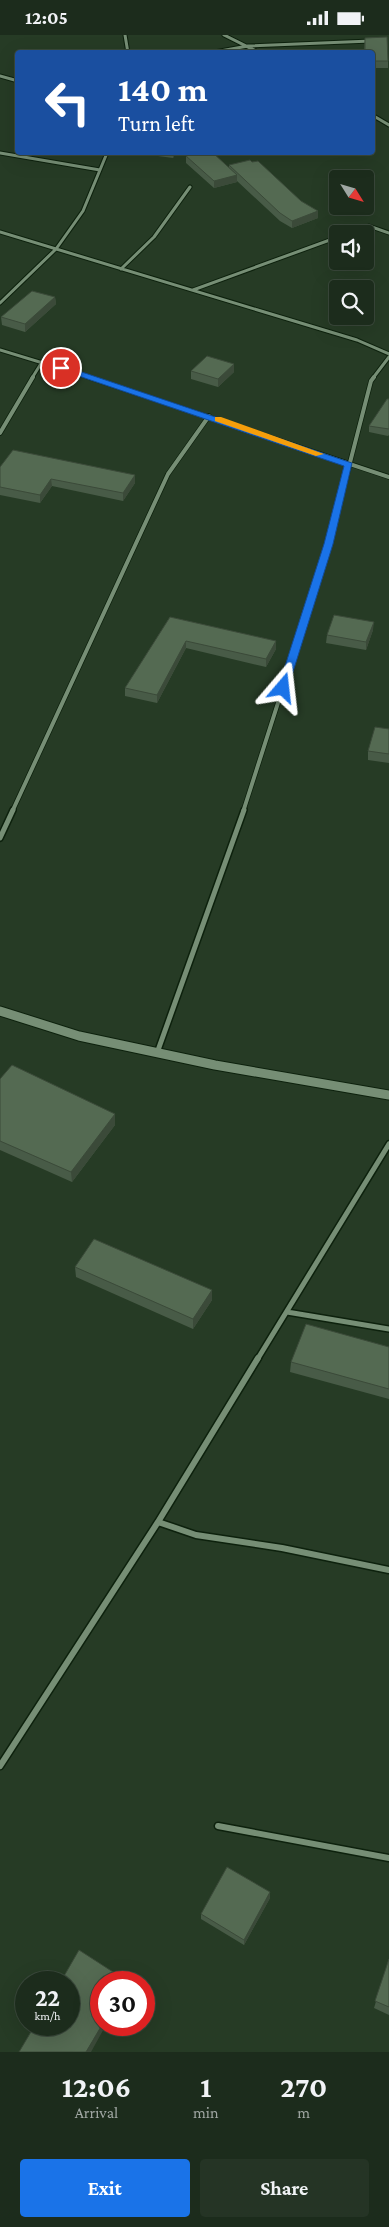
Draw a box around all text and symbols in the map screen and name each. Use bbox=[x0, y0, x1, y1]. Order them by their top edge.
text: 12:05 bbox=[25, 7, 68, 28]
icon: left bbox=[35, 70, 100, 135]
text: 140 m bbox=[118, 70, 208, 109]
text: Turn left bbox=[118, 111, 195, 136]
north arrow bbox=[329, 170, 374, 215]
map controls bbox=[329, 170, 374, 325]
button: sound bbox=[329, 225, 374, 270]
button: search bbox=[329, 280, 374, 325]
pin bbox=[40, 347, 82, 389]
icon: arrive bbox=[47, 354, 75, 382]
position arrow bbox=[256, 661, 308, 713]
speed limit sign: 30 bbox=[90, 1971, 155, 2036]
text: 22 bbox=[35, 1984, 60, 2011]
text: km/h bbox=[35, 2009, 60, 2023]
text: 12:06 bbox=[62, 2070, 131, 2103]
text: 1 bbox=[200, 2070, 211, 2103]
text: 270 bbox=[280, 2070, 327, 2103]
text: Arrival bbox=[75, 2104, 118, 2121]
text: min bbox=[193, 2104, 219, 2121]
text: m bbox=[297, 2104, 310, 2121]
button: Exit bbox=[20, 2159, 190, 2217]
button: Share bbox=[200, 2159, 369, 2217]

